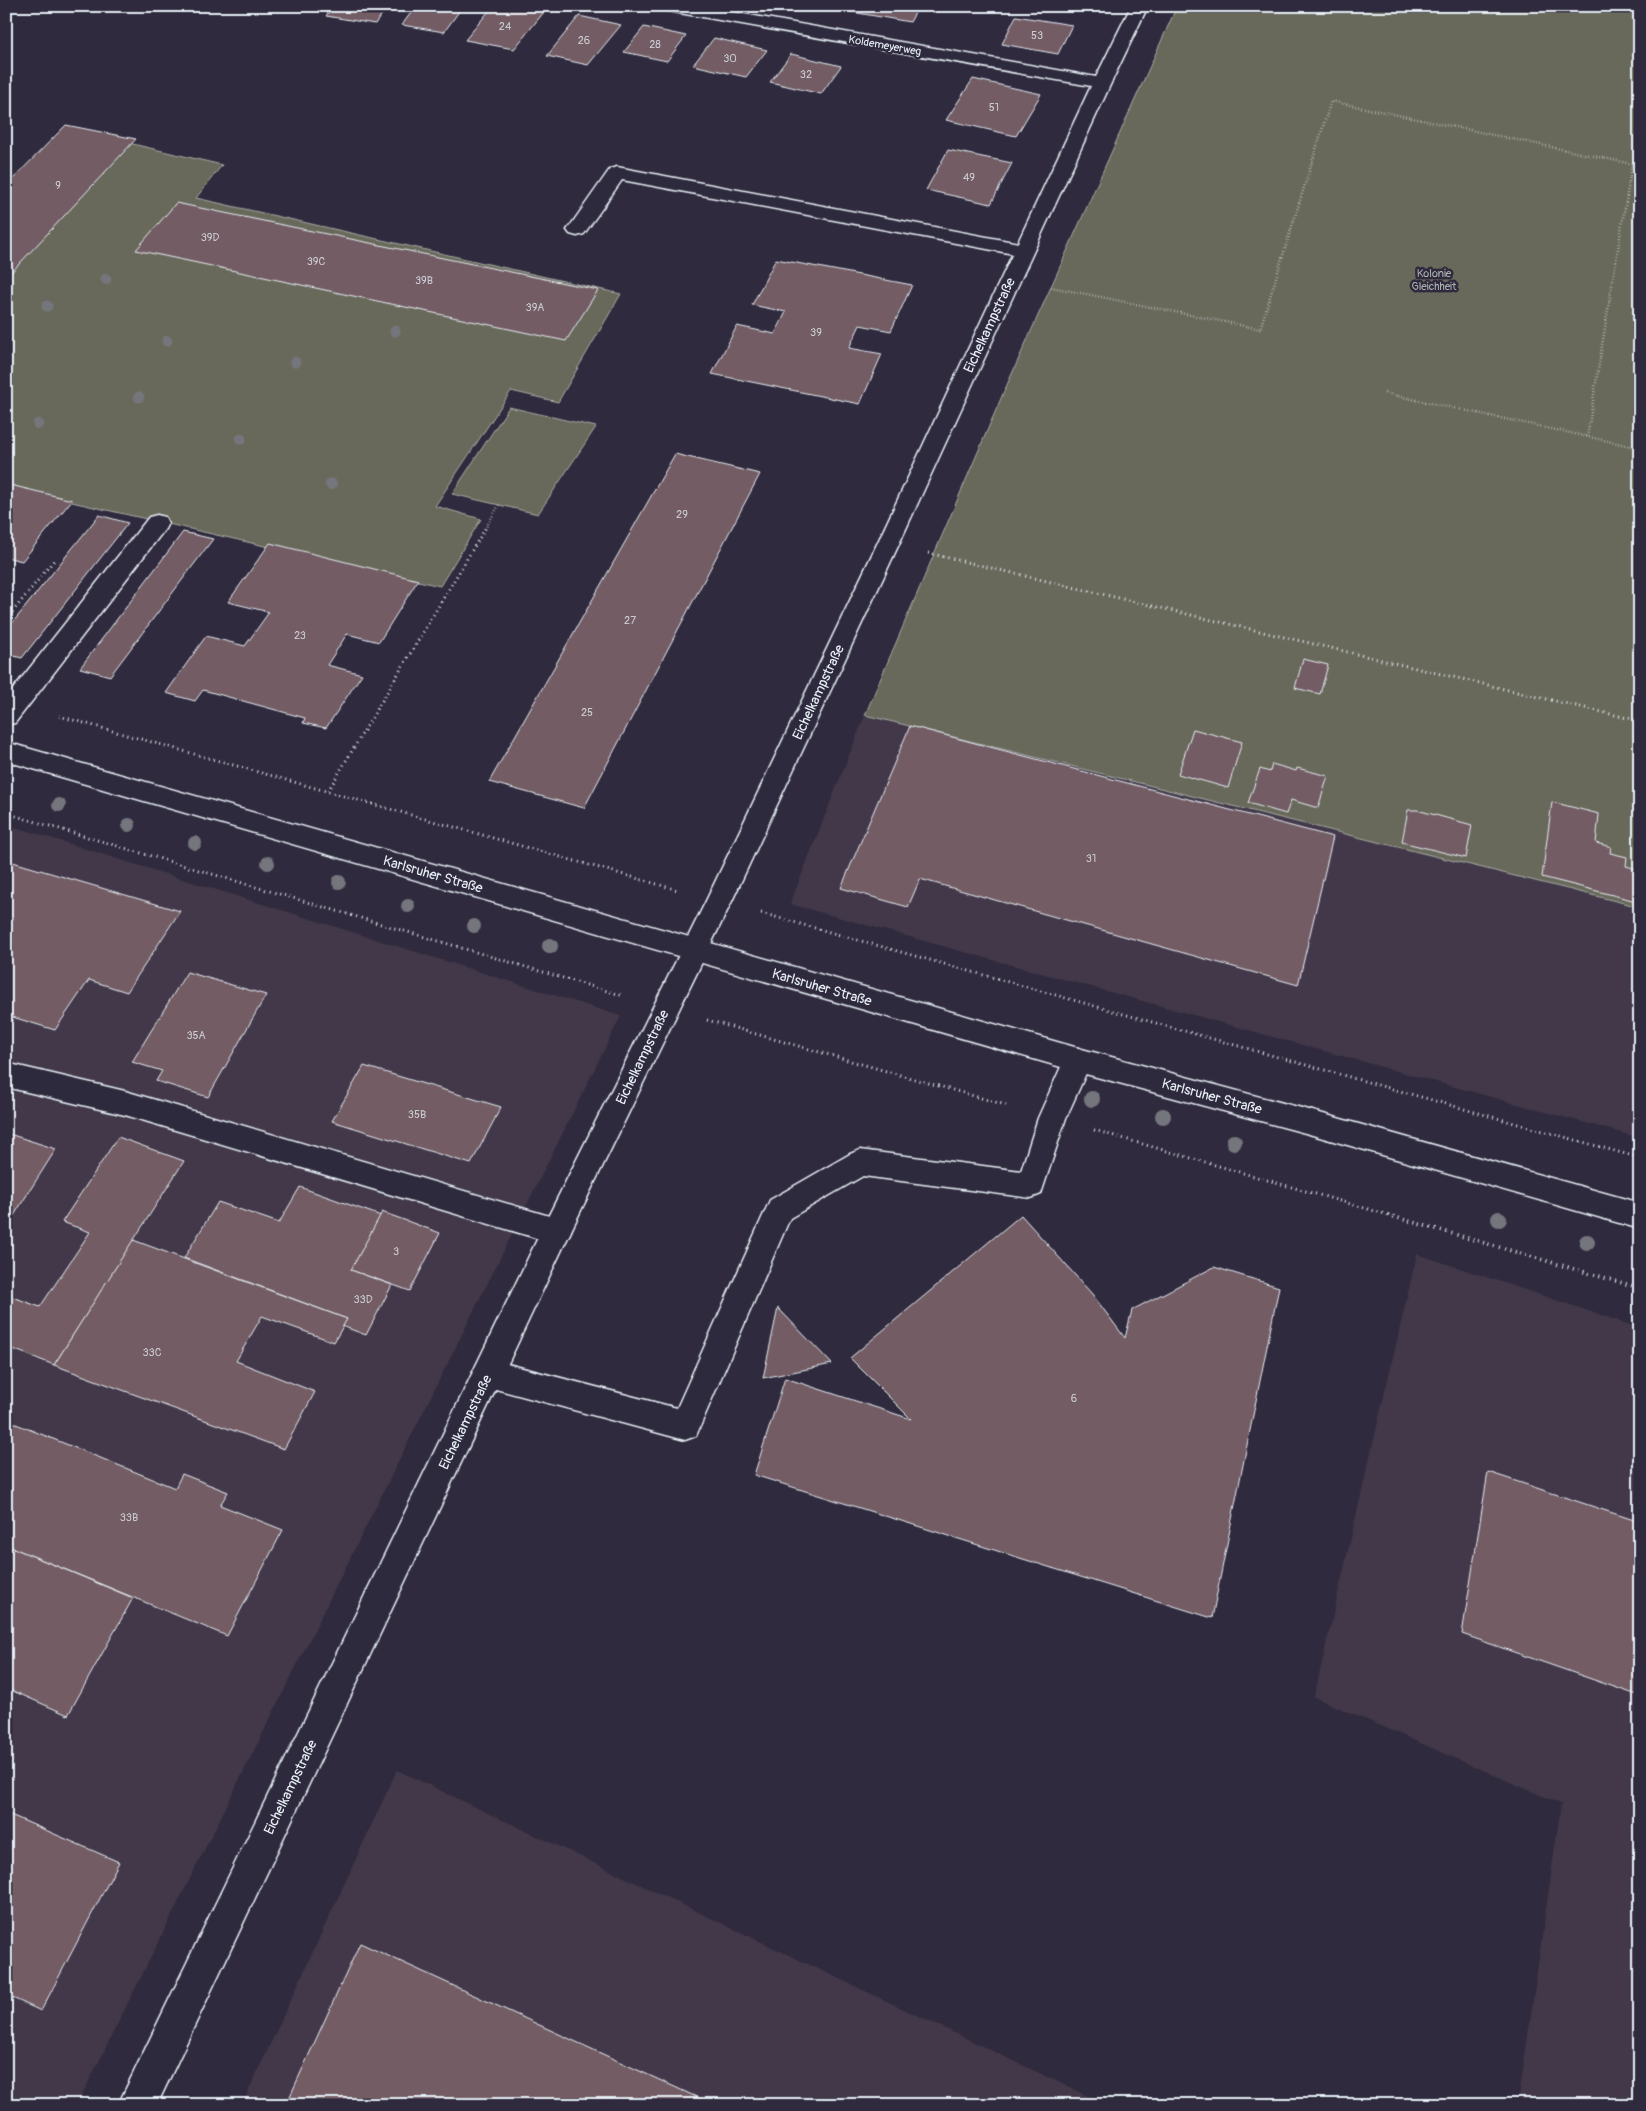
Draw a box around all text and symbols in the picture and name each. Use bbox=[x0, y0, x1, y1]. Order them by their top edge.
house number: 24 bbox=[499, 20, 512, 33]
house number: 53 bbox=[1031, 29, 1043, 42]
street label: Koldemeyerweg bbox=[848, 33, 923, 58]
house number: 26 bbox=[578, 34, 590, 47]
house number: 28 bbox=[649, 38, 661, 51]
house number: 30 bbox=[723, 52, 737, 65]
house number: 32 bbox=[800, 68, 812, 81]
house number: 51 bbox=[989, 101, 999, 114]
house number: 49 bbox=[963, 171, 975, 184]
house number: 9 bbox=[55, 179, 61, 192]
house number: 39D bbox=[201, 231, 219, 244]
house number: 39C bbox=[307, 255, 326, 268]
park label: Kolonie Gleichheit bbox=[1412, 267, 1457, 293]
house number: 39B bbox=[415, 274, 433, 287]
street label: Eichelkampstraße bbox=[960, 275, 1019, 375]
house number: 39A bbox=[526, 301, 544, 314]
house number: 39 bbox=[810, 326, 822, 339]
house number: 29 bbox=[676, 508, 688, 521]
house number: 27 bbox=[624, 614, 636, 627]
house number: 23 bbox=[294, 629, 306, 642]
street label: Eichelkampstraße bbox=[789, 642, 848, 742]
house number: 25 bbox=[581, 706, 593, 719]
street label: Karlsruher Straße bbox=[381, 852, 485, 897]
house number: 31 bbox=[1086, 852, 1096, 865]
street label: Karlsruher Straße bbox=[770, 965, 874, 1010]
street label: Eichelkampstraße bbox=[612, 1007, 673, 1107]
house number: 35A bbox=[186, 1029, 206, 1042]
street label: Karlsruher Straße bbox=[1160, 1075, 1264, 1118]
house number: 35B bbox=[408, 1108, 426, 1121]
house number: 3 bbox=[393, 1245, 399, 1258]
house number: 33D bbox=[353, 1293, 373, 1306]
house number: 33C bbox=[142, 1346, 162, 1359]
street label: Eichelkampstraße bbox=[435, 1372, 496, 1472]
house number: 6 bbox=[1071, 1392, 1077, 1405]
house number: 33B bbox=[120, 1511, 138, 1524]
street label: Eichelkampstraße bbox=[260, 1737, 321, 1837]

